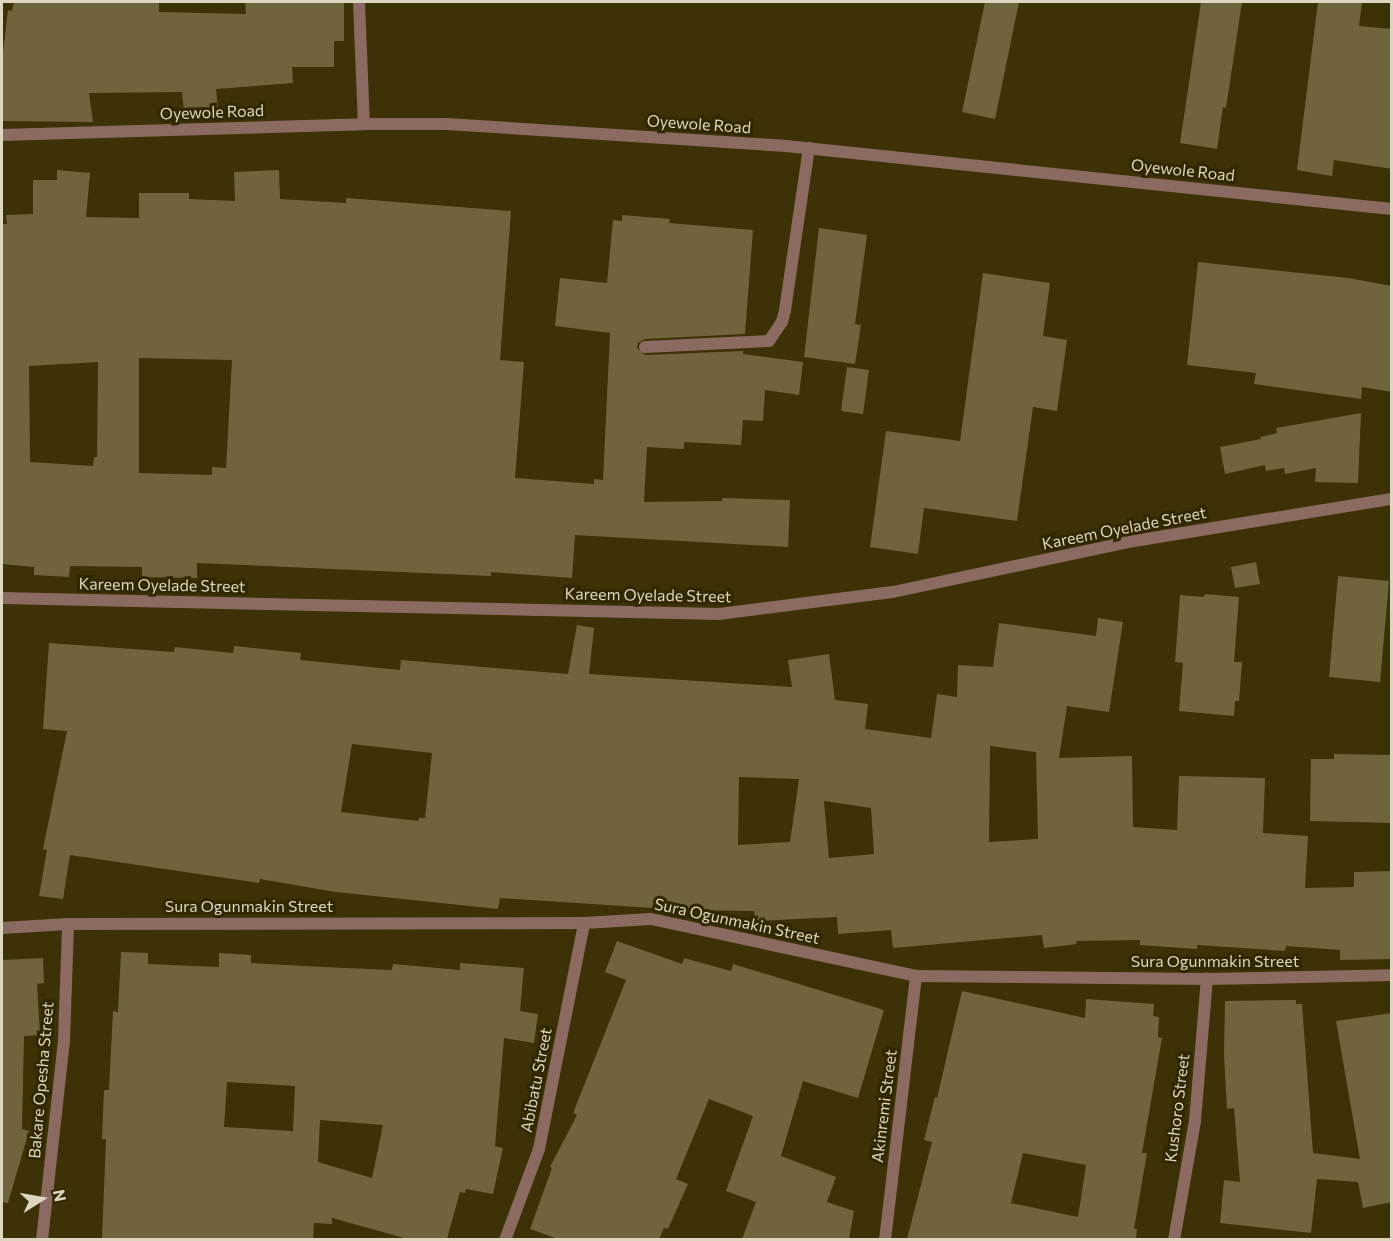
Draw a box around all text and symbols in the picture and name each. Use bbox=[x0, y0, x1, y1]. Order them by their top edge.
street label: Oyewole Road bbox=[160, 101, 264, 123]
street label: Oyewole Road bbox=[646, 111, 752, 137]
street label: Oyewole Road bbox=[1130, 155, 1236, 185]
street label: Kareem Oyelade Street bbox=[1040, 503, 1208, 553]
street label: Kareem Oyelade Street bbox=[78, 574, 246, 596]
street label: Kareem Oyelade Street bbox=[564, 584, 732, 606]
street label: Sura Ogunmakin Street bbox=[653, 894, 821, 948]
street label: Sura Ogunmakin Street bbox=[165, 896, 333, 916]
street label: Sura Ogunmakin Street bbox=[1131, 951, 1299, 971]
street label: Bakare Opesha Street bbox=[25, 1001, 57, 1159]
street label: Abibatu Street bbox=[516, 1026, 556, 1134]
street label: Akinremi Street bbox=[868, 1048, 900, 1164]
street label: Kushoro Street bbox=[1161, 1053, 1193, 1163]
north arrow bbox=[12, 1169, 72, 1229]
text: N bbox=[50, 1188, 71, 1203]

